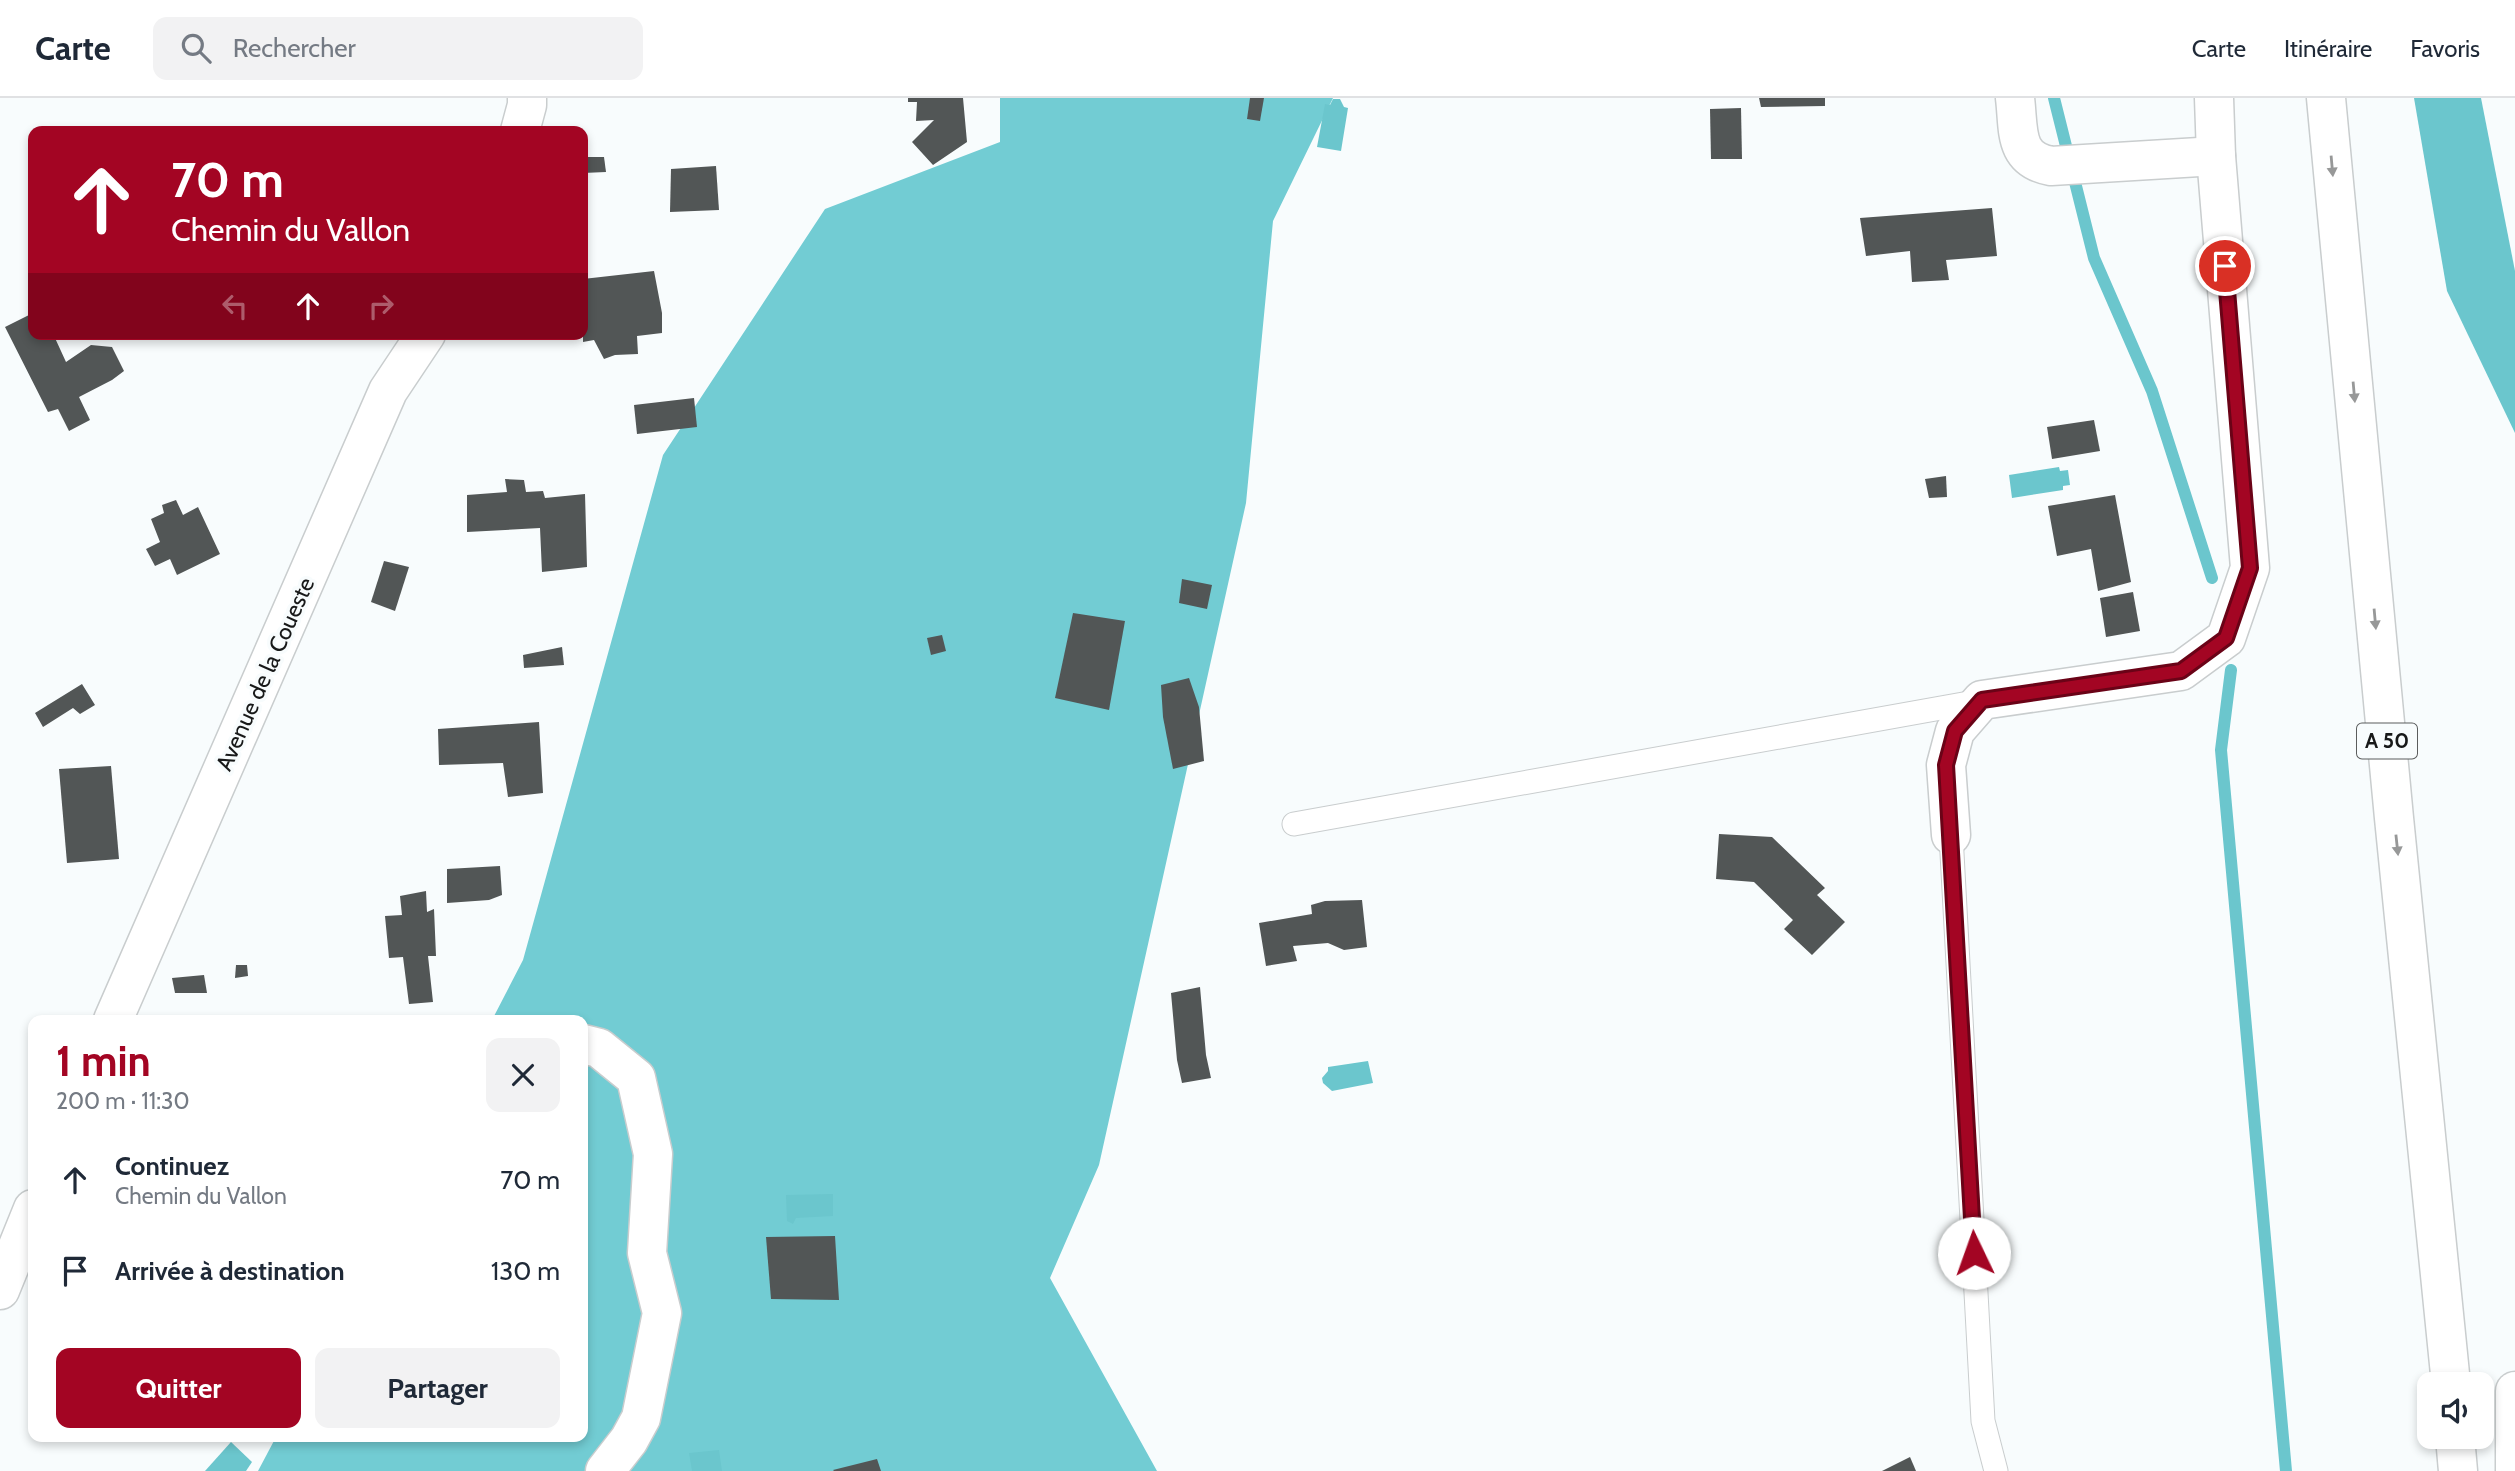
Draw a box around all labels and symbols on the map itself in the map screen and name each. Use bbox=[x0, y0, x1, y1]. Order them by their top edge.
one-way arrow bbox=[2327, 155, 2338, 177]
pin bbox=[2195, 236, 2255, 296]
one-way arrow bbox=[2348, 382, 2359, 404]
street label: Avenue de la Coueste bbox=[210, 573, 320, 775]
one-way arrow bbox=[2370, 608, 2381, 630]
road number: A 50 bbox=[2357, 724, 2417, 758]
one-way arrow bbox=[2391, 835, 2402, 857]
position arrow bbox=[1937, 1216, 2011, 1290]

